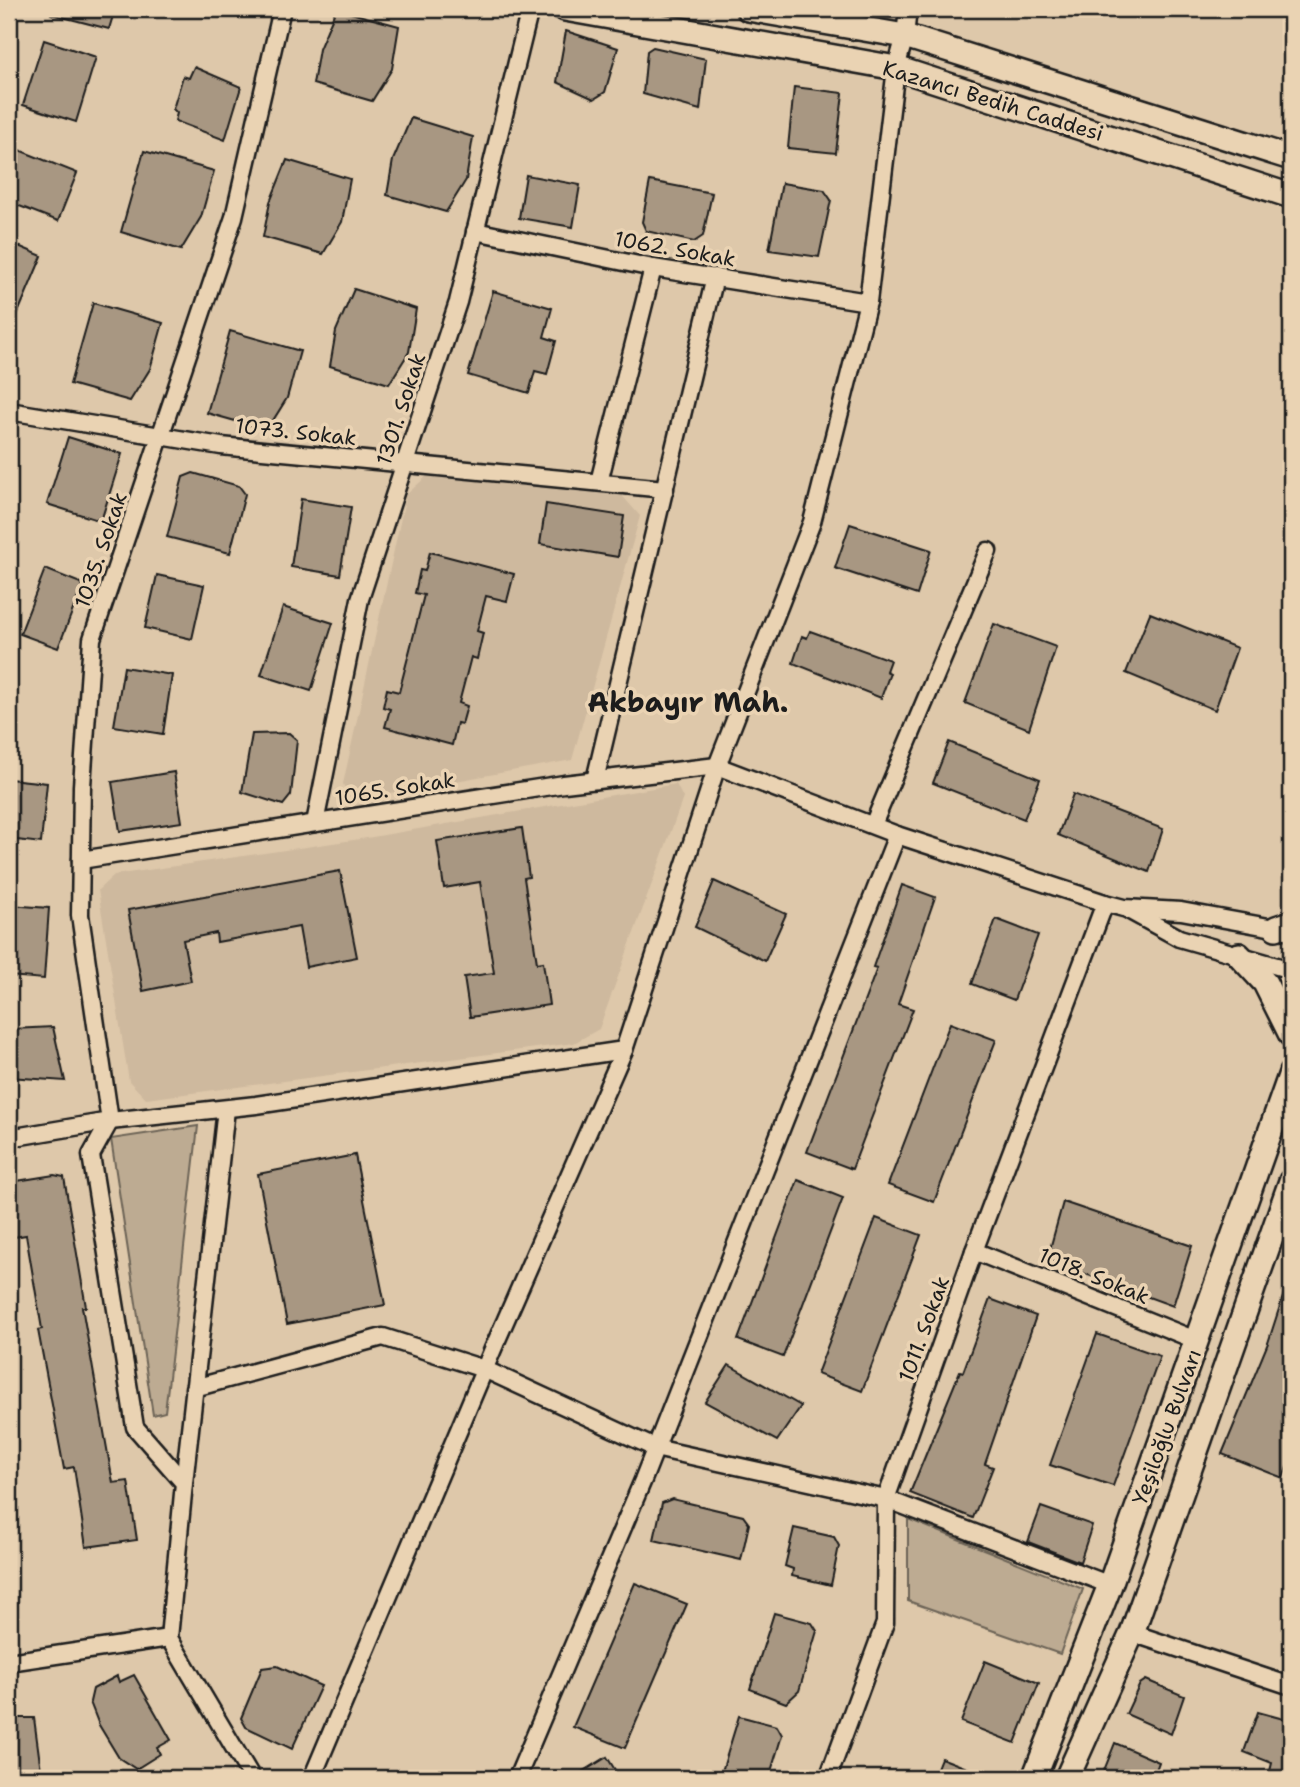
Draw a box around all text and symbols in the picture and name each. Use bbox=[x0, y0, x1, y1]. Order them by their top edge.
street label: Kazancı Bedih Caddesi bbox=[879, 54, 1107, 148]
street label: 1062. Sokak bbox=[612, 225, 738, 273]
street label: 1301. Sokak bbox=[370, 349, 432, 469]
street label: 1073. Sokak bbox=[234, 412, 358, 452]
street label: 1035. Sokak bbox=[68, 488, 134, 612]
district label: Akbayır Mah. bbox=[588, 683, 788, 721]
street label: 1065. Sokak bbox=[333, 766, 457, 812]
street label: 1018. Sokak bbox=[1034, 1241, 1154, 1311]
street label: 1011. Sokak bbox=[892, 1272, 956, 1386]
street label: Yeşiloğlu Bulvarı bbox=[1126, 1345, 1208, 1509]

